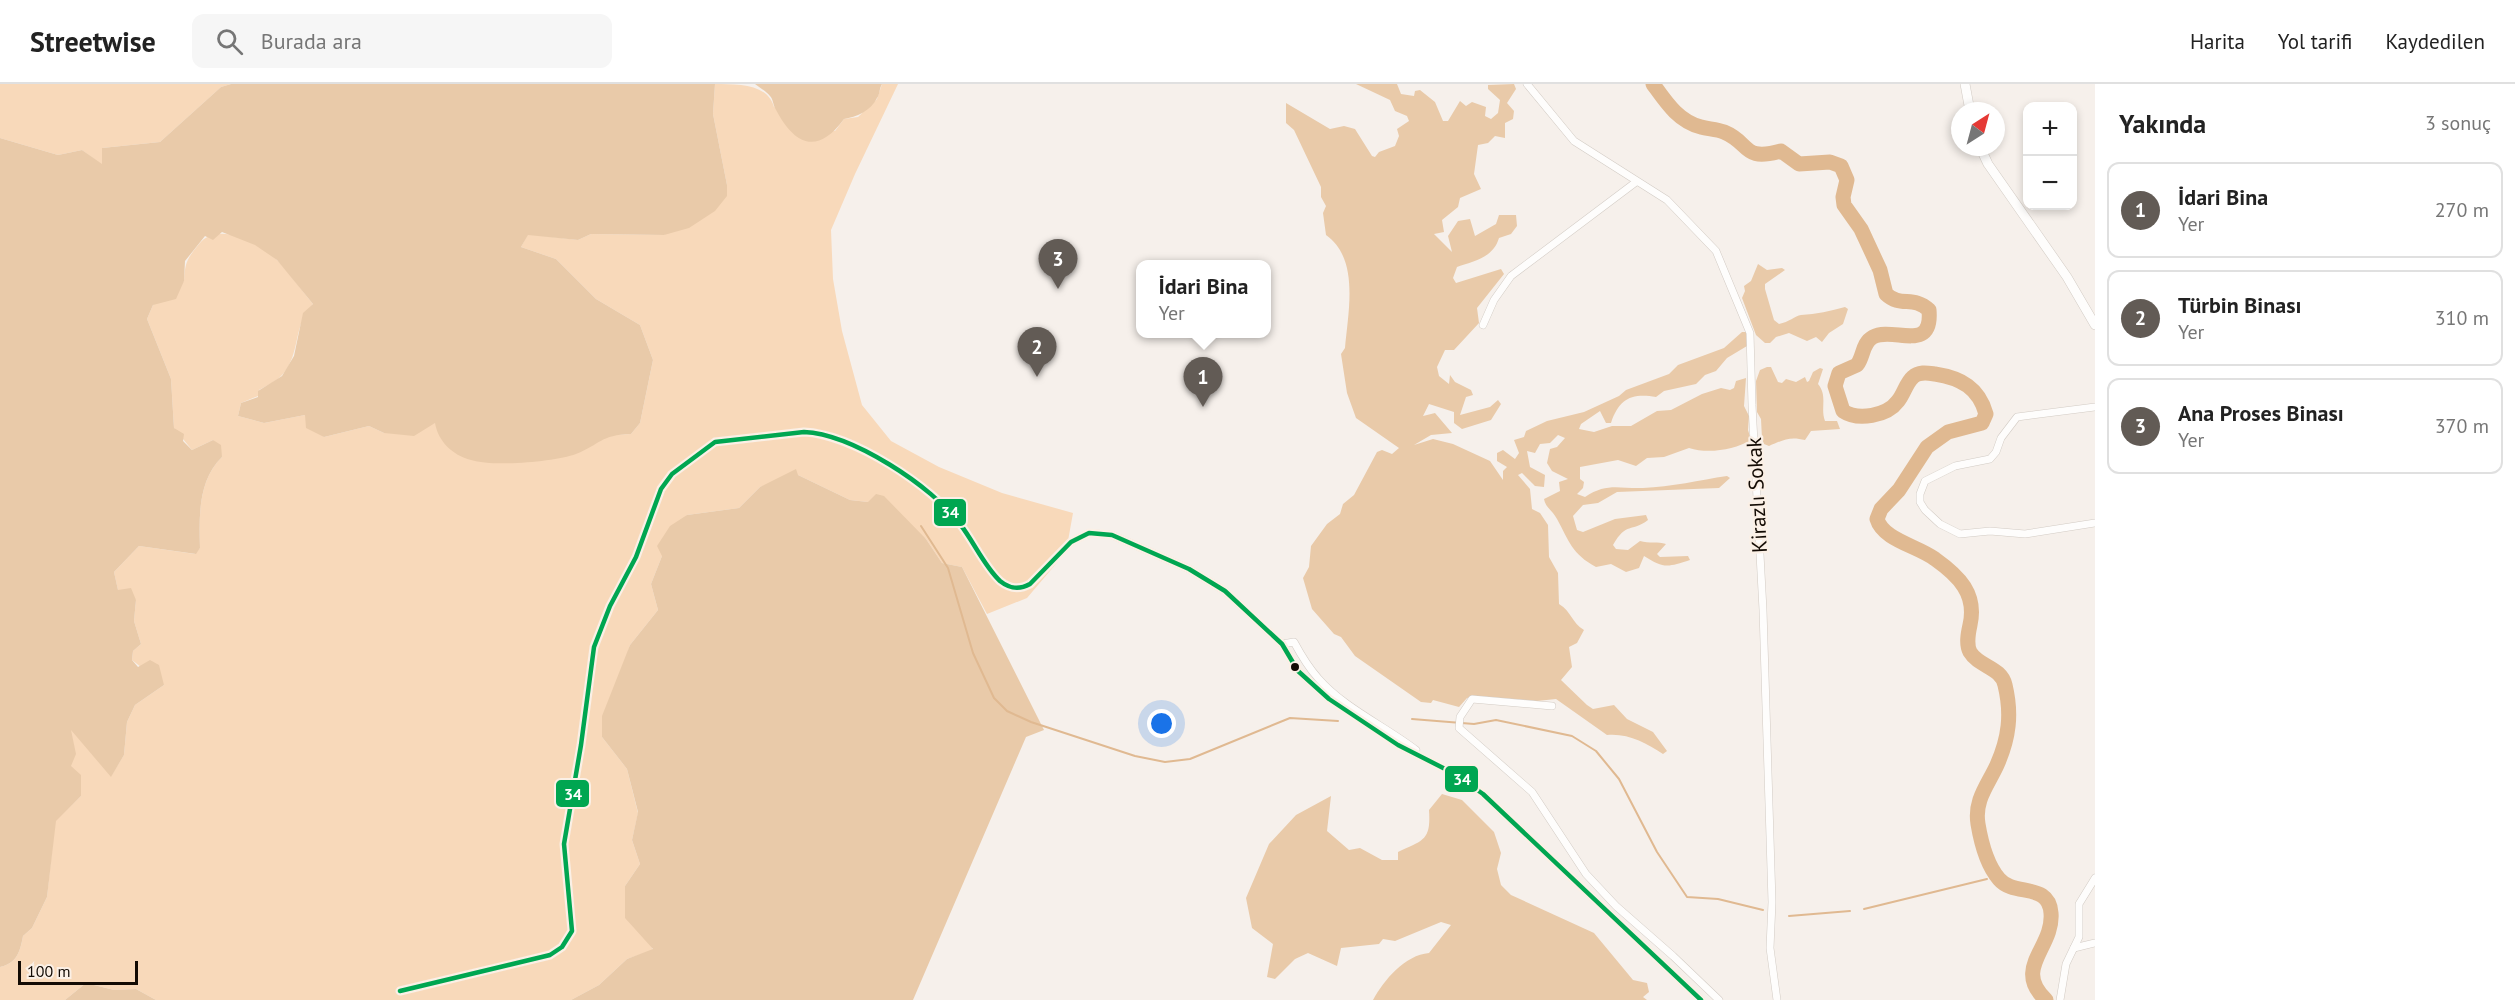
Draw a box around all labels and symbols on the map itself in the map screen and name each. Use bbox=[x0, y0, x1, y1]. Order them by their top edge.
north arrow bbox=[1951, 102, 2005, 156]
pin: 3 bbox=[1038, 240, 1078, 289]
pin: 2 bbox=[1018, 328, 1056, 377]
pin: 1 bbox=[1184, 358, 1222, 407]
street label: Kirazlı Sokak bbox=[1740, 437, 1773, 554]
line badge: 34 bbox=[933, 498, 967, 527]
text: 34 bbox=[941, 502, 959, 522]
unlabelled marker bbox=[1289, 661, 1301, 673]
your location bbox=[1147, 709, 1176, 738]
line badge: 34 bbox=[1444, 765, 1479, 793]
text: 34 bbox=[1453, 769, 1471, 789]
line badge: 34 bbox=[555, 779, 590, 808]
text: 34 bbox=[564, 784, 582, 804]
scale bar bbox=[18, 958, 138, 986]

